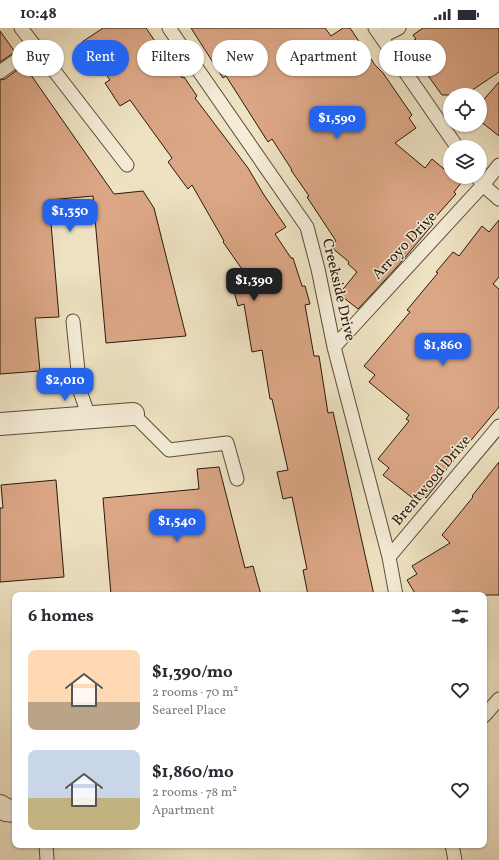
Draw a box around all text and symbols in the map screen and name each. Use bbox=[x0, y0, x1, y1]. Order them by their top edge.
text: 10:48 bbox=[20, 4, 57, 25]
chip: Buy bbox=[12, 40, 64, 76]
chip: Rent bbox=[72, 40, 129, 76]
chip: Filters bbox=[137, 40, 204, 76]
chip: New bbox=[212, 40, 268, 76]
chip: Apartment bbox=[276, 40, 371, 76]
chip: House bbox=[379, 40, 446, 76]
map controls bbox=[443, 88, 487, 184]
button: locate bbox=[443, 88, 487, 132]
pin: $1,590 bbox=[304, 106, 370, 140]
text: $1,590 bbox=[318, 110, 356, 128]
button: layers bbox=[443, 140, 487, 184]
pin: $1,350 bbox=[37, 199, 103, 233]
text: $1,350 bbox=[52, 203, 88, 221]
street label: Arroyo Drive bbox=[368, 207, 442, 285]
street label: Creekside Drive bbox=[316, 237, 360, 343]
pin: $1,390 bbox=[221, 268, 287, 302]
text: $1,390 bbox=[235, 272, 273, 290]
pin: $1,860 bbox=[410, 333, 476, 367]
text: $1,860 bbox=[424, 337, 462, 355]
pin: $2,010 bbox=[32, 368, 98, 402]
text: $2,010 bbox=[45, 372, 85, 390]
street label: Brentwood Drive bbox=[388, 431, 476, 531]
pin: $1,540 bbox=[144, 509, 210, 543]
text: $1,540 bbox=[158, 513, 196, 531]
text: 6 homes bbox=[28, 605, 94, 628]
icon: filters bbox=[449, 605, 471, 627]
text: $1,390/mo bbox=[152, 661, 233, 684]
icon: home bbox=[60, 666, 108, 714]
icon: heart bbox=[449, 679, 471, 701]
text: 2 rooms · 70 m² bbox=[152, 684, 238, 702]
text: Seareel Place bbox=[152, 702, 226, 720]
text: $1,860/mo bbox=[152, 761, 234, 784]
icon: home bbox=[60, 766, 108, 814]
icon: heart bbox=[449, 779, 471, 801]
text: 2 rooms · 78 m² bbox=[152, 784, 237, 802]
text: Apartment bbox=[152, 802, 215, 820]

